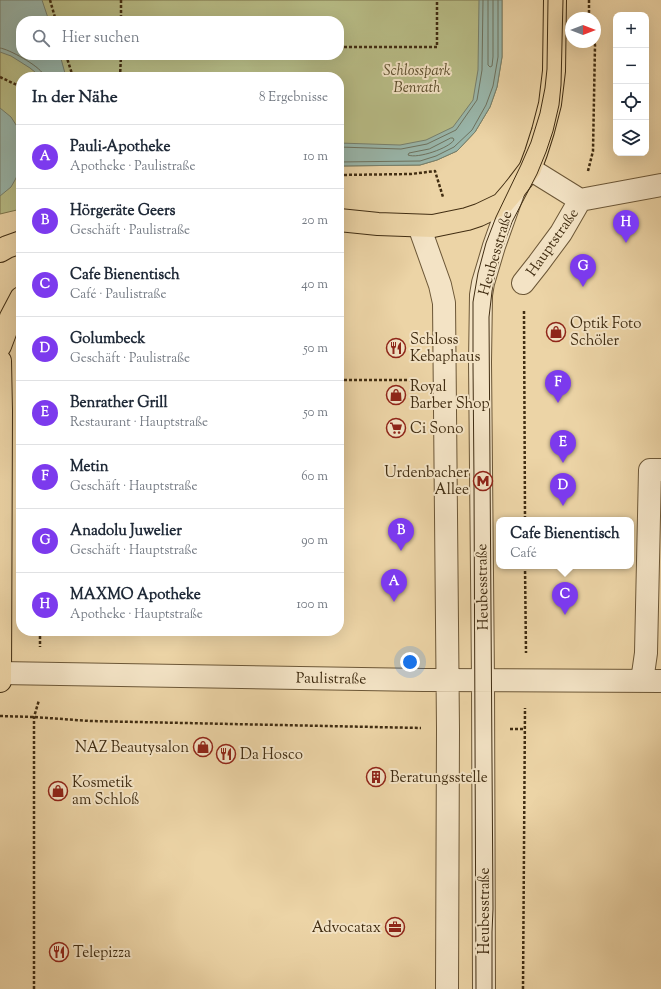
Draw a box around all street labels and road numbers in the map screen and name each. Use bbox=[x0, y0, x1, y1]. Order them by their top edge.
street label: Hauptstraße bbox=[522, 204, 585, 281]
street label: Heubesstraße bbox=[474, 209, 519, 298]
street label: Heubesstraße bbox=[472, 543, 495, 631]
street label: Paulistraße bbox=[296, 668, 366, 691]
street label: Heubesstraße bbox=[475, 868, 496, 954]

